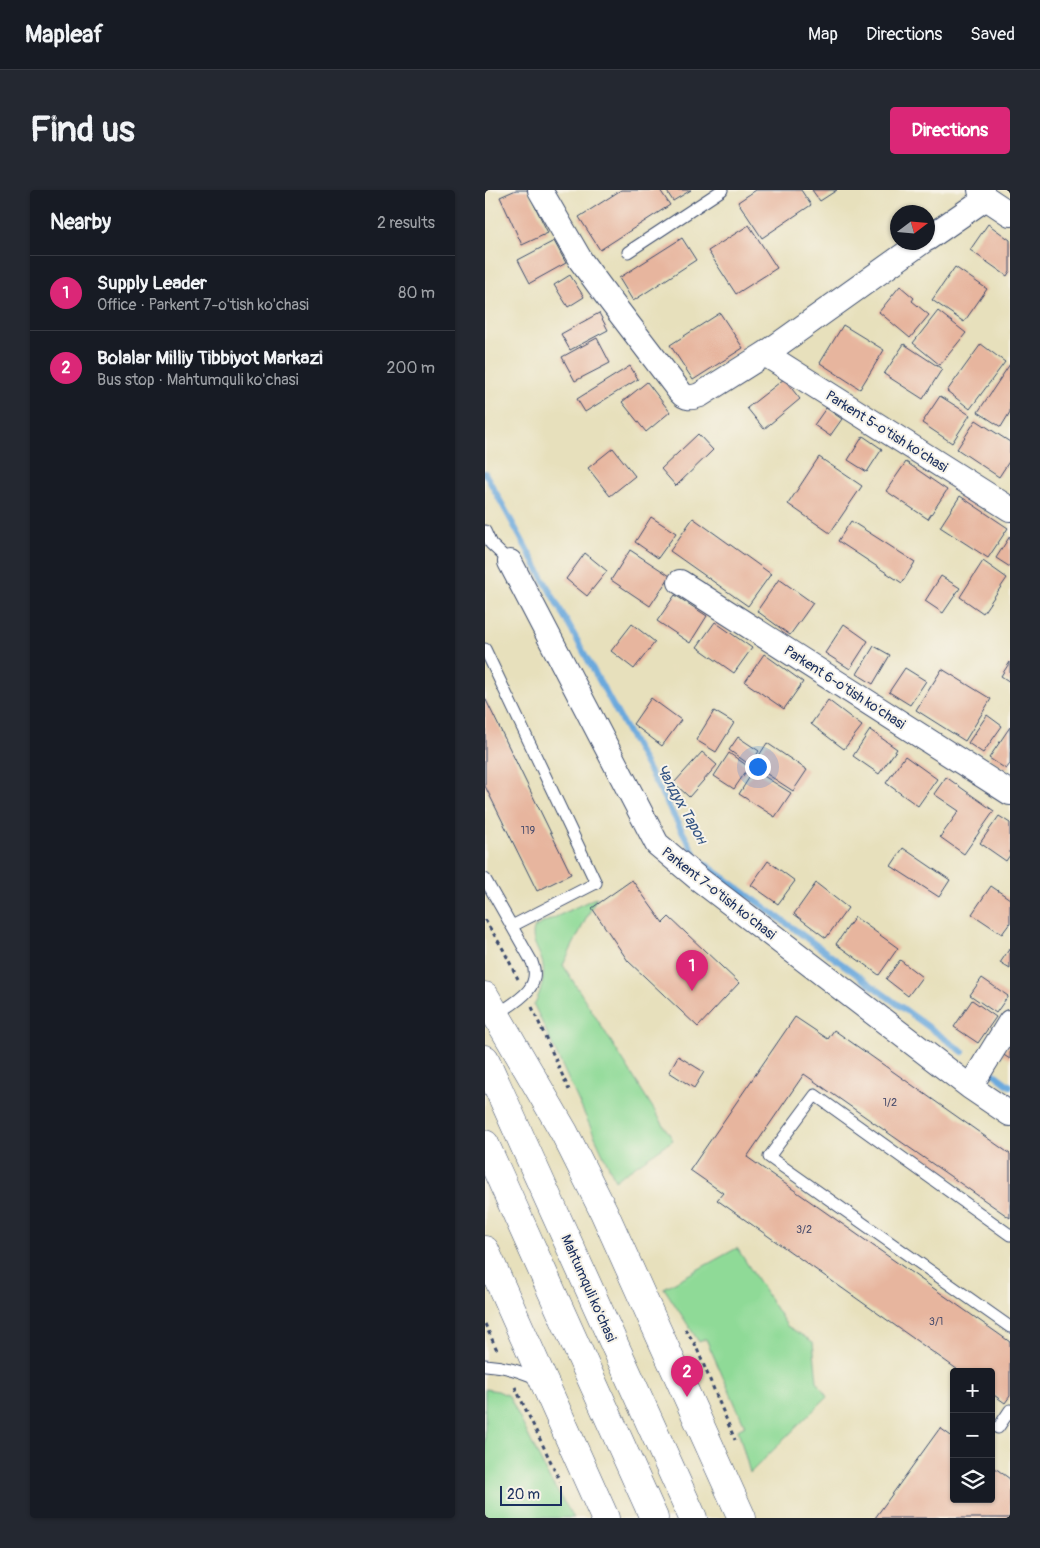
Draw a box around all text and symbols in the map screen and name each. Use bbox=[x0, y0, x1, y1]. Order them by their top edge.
text: Mapleaf bbox=[25, 20, 103, 49]
text: Map bbox=[808, 23, 838, 46]
text: Directions bbox=[866, 23, 942, 46]
text: Saved bbox=[970, 23, 1015, 46]
button: Directions bbox=[890, 107, 1010, 154]
text: Find us bbox=[30, 108, 135, 152]
north arrow bbox=[890, 205, 935, 250]
text: Nearby bbox=[50, 209, 111, 236]
text: 2 results bbox=[377, 213, 435, 233]
text: Supply Leader bbox=[97, 271, 207, 295]
text: 1 bbox=[63, 283, 69, 303]
text: 80 m bbox=[398, 283, 435, 303]
text: Office · Parkent 7-o'tish ko'chasi bbox=[97, 295, 309, 315]
text: Bolalar Milliy Tibbiyot Markazi bbox=[97, 346, 323, 370]
text: 2 bbox=[62, 358, 70, 378]
text: 200 m bbox=[387, 358, 435, 378]
text: Bus stop · Mahtumquli ko'chasi bbox=[97, 370, 299, 390]
street label: Parkent 5-o'tish ko'chasi bbox=[823, 387, 951, 476]
street label: Parkent 6-o'tish ko'chasi bbox=[781, 642, 909, 733]
your location bbox=[745, 754, 771, 780]
water label: Чалдух Тарон bbox=[652, 761, 712, 849]
house number: 119 bbox=[521, 824, 535, 837]
street label: Parkent 7-o'tish ko'chasi bbox=[658, 843, 780, 944]
pin: 1 bbox=[676, 950, 708, 991]
house number: 1/2 bbox=[883, 1096, 897, 1109]
house number: 3/2 bbox=[796, 1223, 812, 1236]
street label: Mahtumquli ko'chasi bbox=[557, 1232, 620, 1345]
house number: 3/1 bbox=[929, 1315, 943, 1328]
pin: 2 bbox=[671, 1356, 703, 1397]
map controls bbox=[950, 1368, 995, 1503]
button: + bbox=[950, 1368, 995, 1413]
button: − bbox=[950, 1413, 995, 1458]
button: layers bbox=[950, 1458, 995, 1503]
scale bar bbox=[500, 1483, 563, 1506]
text: 20 m bbox=[507, 1486, 540, 1503]

